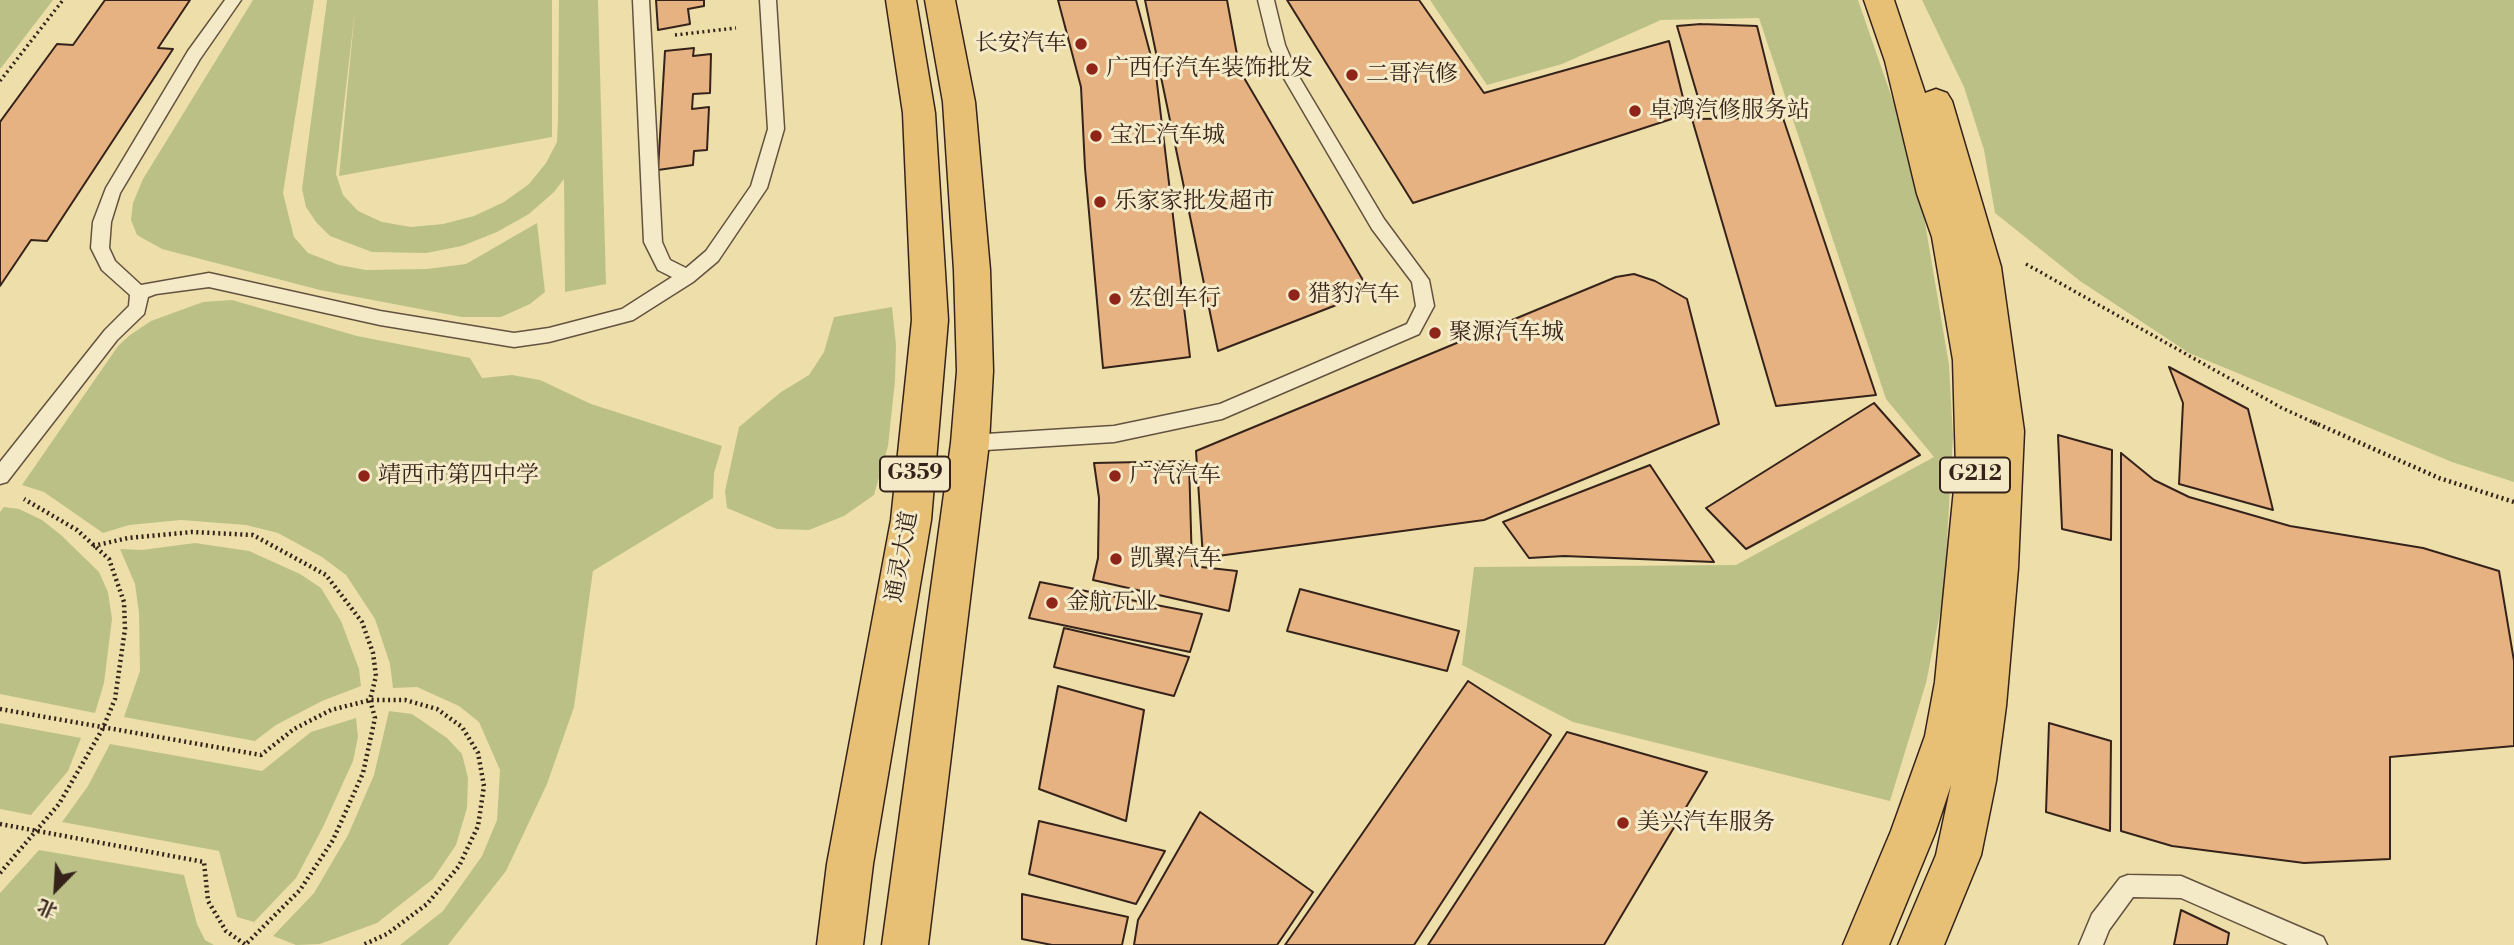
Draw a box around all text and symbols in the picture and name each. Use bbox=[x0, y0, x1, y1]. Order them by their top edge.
place label: 长安汽车 bbox=[975, 30, 1067, 58]
marker: 长安汽车 bbox=[1073, 36, 1089, 52]
place label: 广西仔汽车装饰批发 bbox=[1106, 55, 1313, 83]
marker: 广西仔汽车装饰批发 bbox=[1084, 61, 1100, 77]
place label: 二哥汽修 bbox=[1366, 61, 1458, 89]
marker: 二哥汽修 bbox=[1344, 67, 1360, 83]
place label: 卓鸿汽修服务站 bbox=[1649, 97, 1810, 125]
marker: 卓鸿汽修服务站 bbox=[1627, 103, 1643, 119]
place label: 宝汇汽车城 bbox=[1110, 122, 1225, 150]
marker: 宝汇汽车城 bbox=[1088, 128, 1104, 144]
place label: 乐家家批发超市 bbox=[1114, 188, 1275, 216]
marker: 乐家家批发超市 bbox=[1092, 194, 1108, 210]
place label: 猎豹汽车 bbox=[1308, 281, 1400, 309]
place label: 宏创车行 bbox=[1129, 285, 1221, 313]
marker: 猎豹汽车 bbox=[1286, 287, 1302, 303]
marker: 宏创车行 bbox=[1107, 291, 1123, 307]
place label: 聚源汽车城 bbox=[1449, 319, 1564, 347]
marker: 聚源汽车城 bbox=[1427, 325, 1443, 341]
road number: G359 bbox=[880, 456, 950, 491]
road number: G212 bbox=[1940, 458, 2010, 492]
place label: 靖西市第四中学 bbox=[378, 462, 539, 490]
place label: 广汽汽车 bbox=[1129, 462, 1221, 490]
marker: 靖西市第四中学 bbox=[356, 468, 372, 484]
marker: 广汽汽车 bbox=[1107, 468, 1123, 484]
street label: 通灵大道 bbox=[881, 509, 925, 605]
place label: 凯翼汽车 bbox=[1130, 545, 1222, 573]
marker: 凯翼汽车 bbox=[1108, 551, 1124, 567]
place label: 金航瓦业 bbox=[1066, 589, 1158, 617]
marker: 金航瓦业 bbox=[1044, 595, 1060, 611]
place label: 美兴汽车服务 bbox=[1637, 809, 1775, 837]
marker: 美兴汽车服务 bbox=[1615, 815, 1631, 831]
north arrow bbox=[21, 854, 91, 924]
text: 北 bbox=[34, 893, 61, 923]

